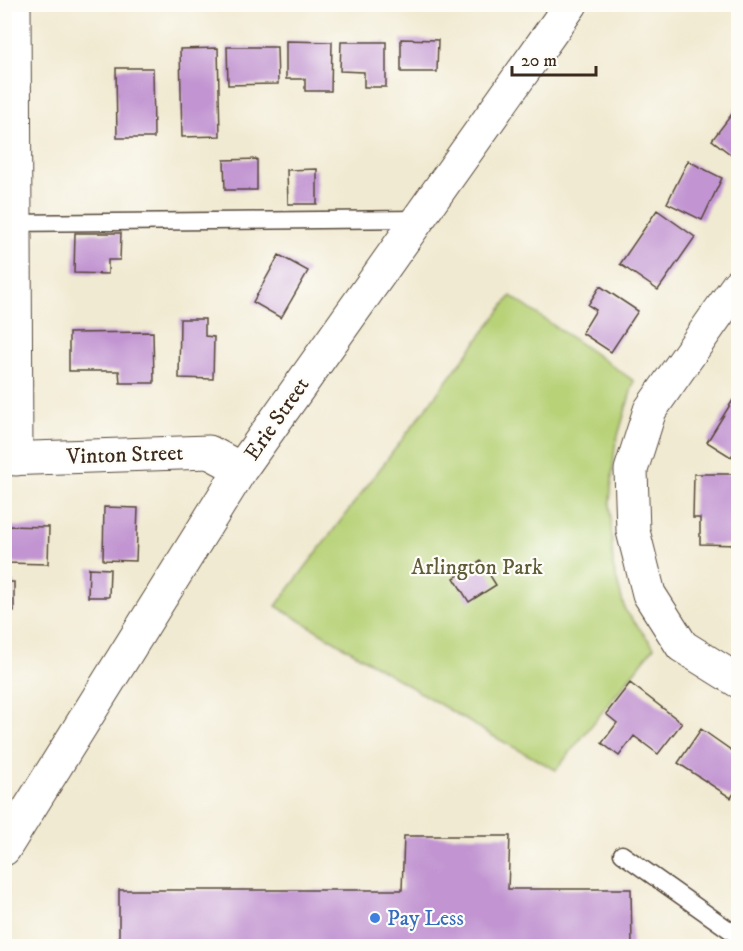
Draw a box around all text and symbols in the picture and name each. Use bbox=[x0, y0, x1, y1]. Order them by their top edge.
scale bar bbox=[512, 39, 596, 77]
text: 20 m bbox=[521, 50, 557, 72]
street label: Erie Street bbox=[239, 372, 315, 466]
street label: Vinton Street bbox=[65, 439, 184, 471]
park label: Arlington Park bbox=[411, 554, 543, 581]
place label: Pay Less bbox=[387, 905, 464, 932]
marker: Pay Less bbox=[368, 911, 382, 925]

